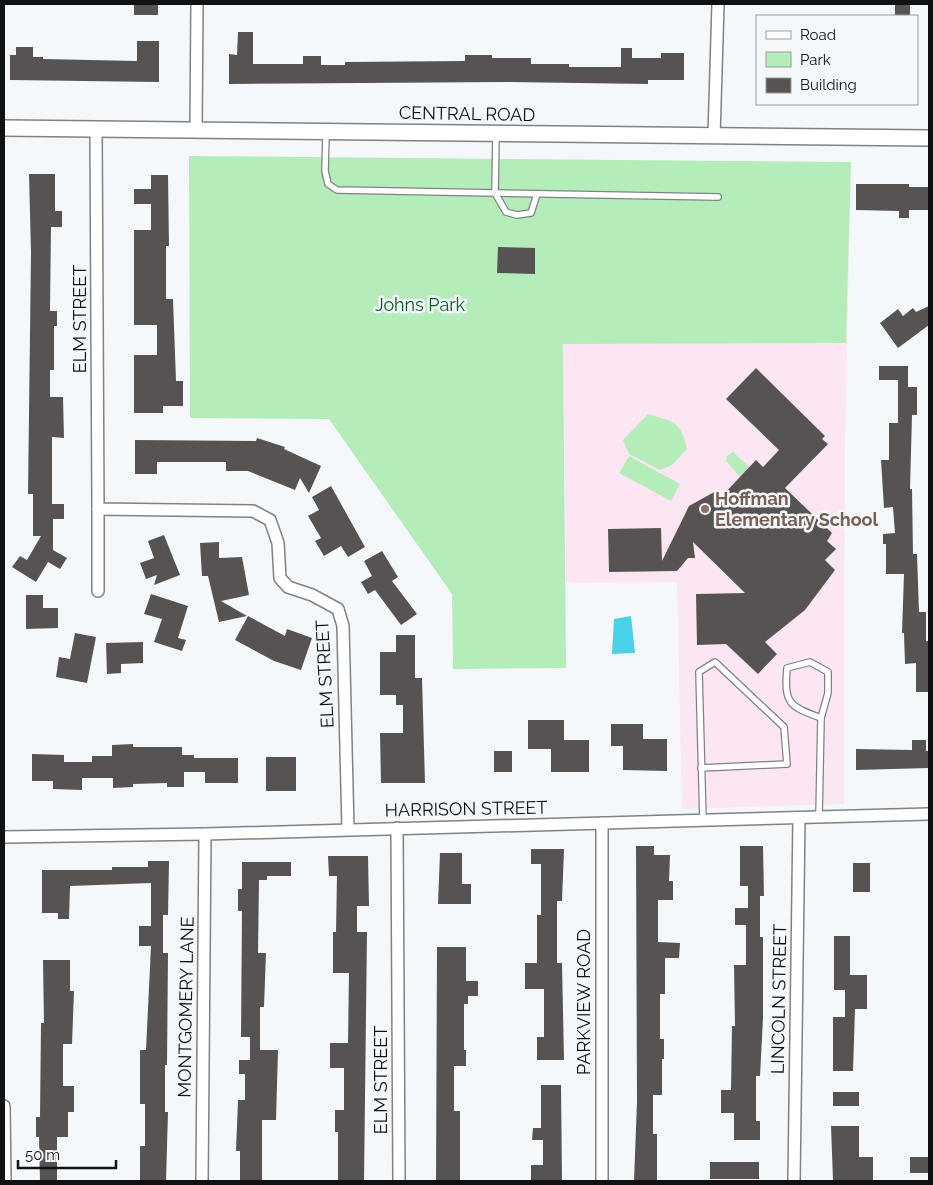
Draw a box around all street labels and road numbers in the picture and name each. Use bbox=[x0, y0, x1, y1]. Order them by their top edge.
street label: CENTRAL ROAD bbox=[399, 102, 536, 125]
street label: ELM STREET bbox=[69, 265, 90, 373]
street label: ELM STREET bbox=[311, 619, 338, 729]
street label: HARRISON STREET bbox=[384, 797, 548, 820]
street label: MONTGOMERY LANE bbox=[173, 916, 198, 1098]
street label: LINCOLN STREET bbox=[767, 924, 790, 1074]
street label: PARKVIEW ROAD bbox=[573, 929, 594, 1075]
street label: ELM STREET bbox=[370, 1026, 391, 1134]

